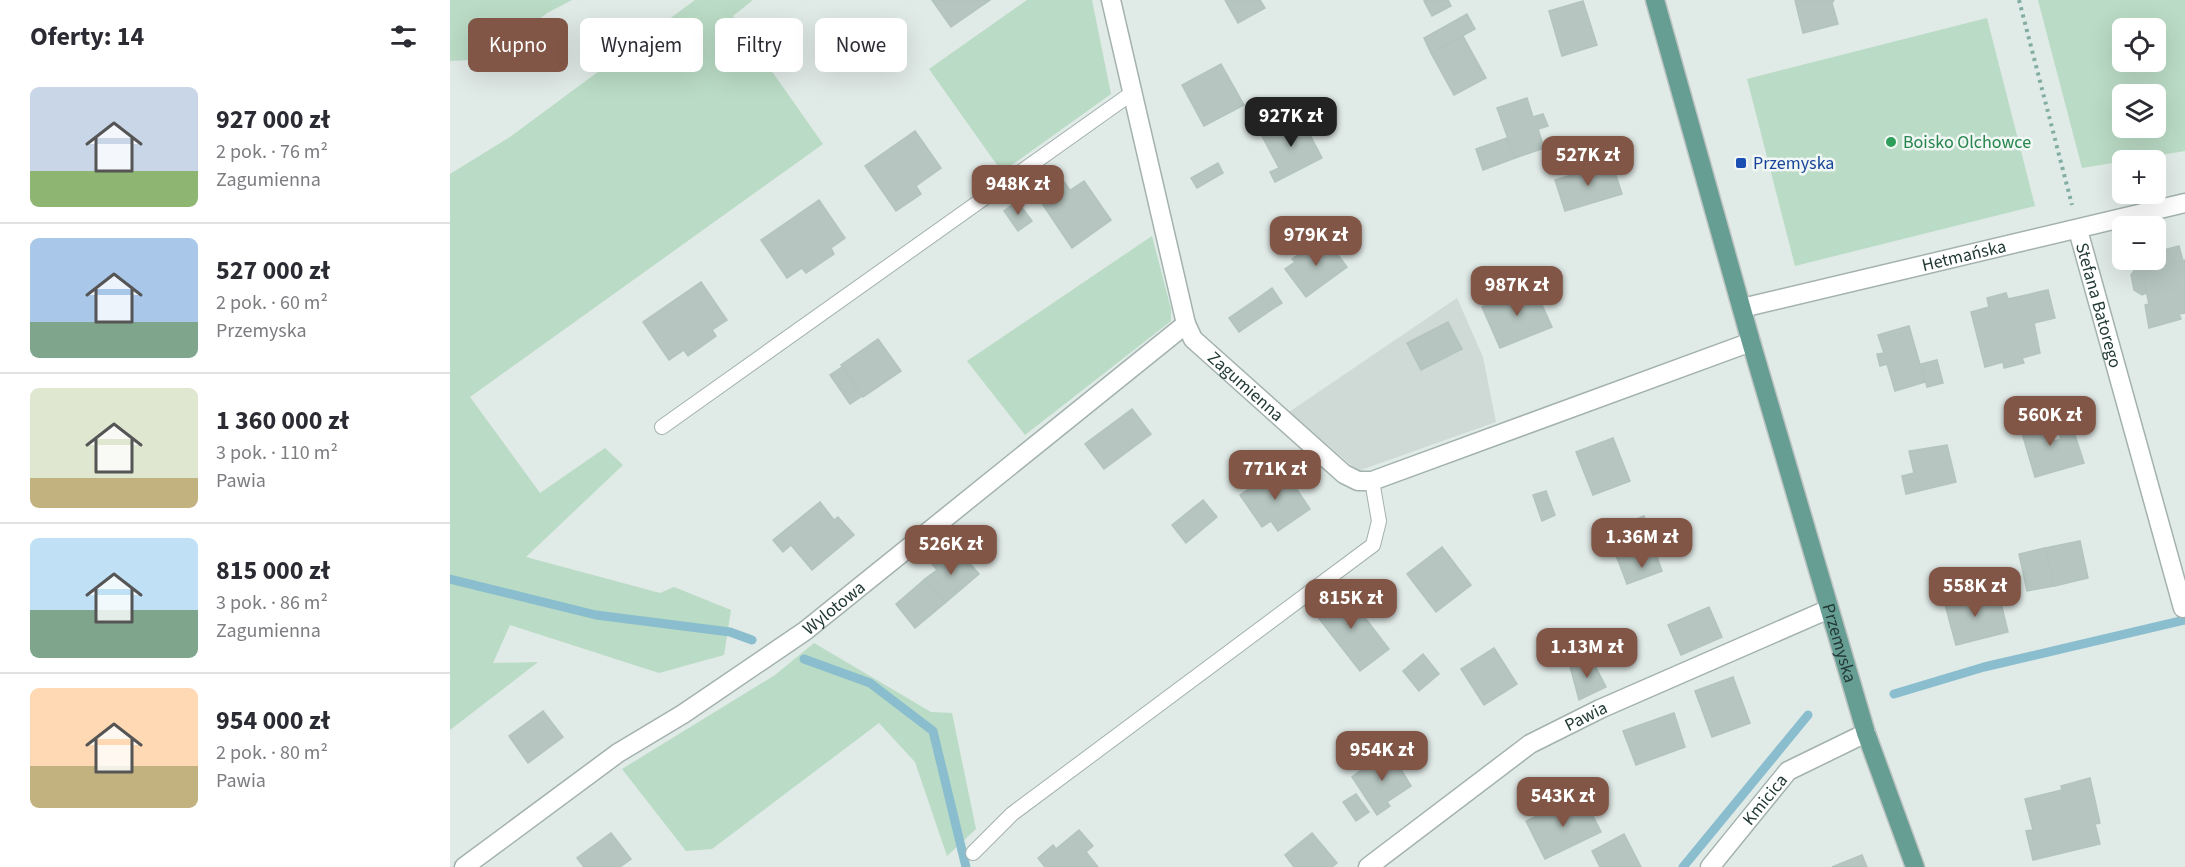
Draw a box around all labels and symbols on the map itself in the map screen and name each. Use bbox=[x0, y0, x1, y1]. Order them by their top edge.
pin: 927K zł bbox=[1236, 97, 1346, 148]
place label: Boisko Olchowce bbox=[1903, 130, 2031, 155]
marker: Boisko Olchowce bbox=[1884, 135, 1898, 149]
pin: 527K zł bbox=[1533, 136, 1643, 187]
place label: Przemyska bbox=[1753, 151, 1834, 176]
marker: Przemyska bbox=[1734, 156, 1748, 170]
pin: 948K zł bbox=[963, 165, 1073, 216]
pin: 979K zł bbox=[1261, 216, 1371, 267]
street label: Hetmańska bbox=[1919, 233, 2008, 277]
street label: Stefana Batorego bbox=[2070, 240, 2128, 371]
pin: 987K zł bbox=[1462, 266, 1572, 317]
street label: Zagumienna bbox=[1202, 345, 1289, 427]
pin: 560K zł bbox=[1995, 396, 2105, 447]
pin: 771K zł bbox=[1220, 450, 1330, 501]
pin: 1.36M zł bbox=[1580, 518, 1704, 569]
pin: 526K zł bbox=[896, 525, 1006, 576]
pin: 558K zł bbox=[1920, 567, 2030, 618]
street label: Wylotowa bbox=[797, 575, 870, 641]
pin: 815K zł bbox=[1296, 579, 1406, 630]
street label: Przemyska bbox=[1816, 600, 1863, 686]
pin: 1.13M zł bbox=[1525, 628, 1649, 679]
street label: Pawia bbox=[1560, 695, 1611, 737]
pin: 954K zł bbox=[1327, 731, 1437, 782]
street label: Kmicica bbox=[1736, 768, 1793, 830]
pin: 543K zł bbox=[1508, 777, 1618, 828]

